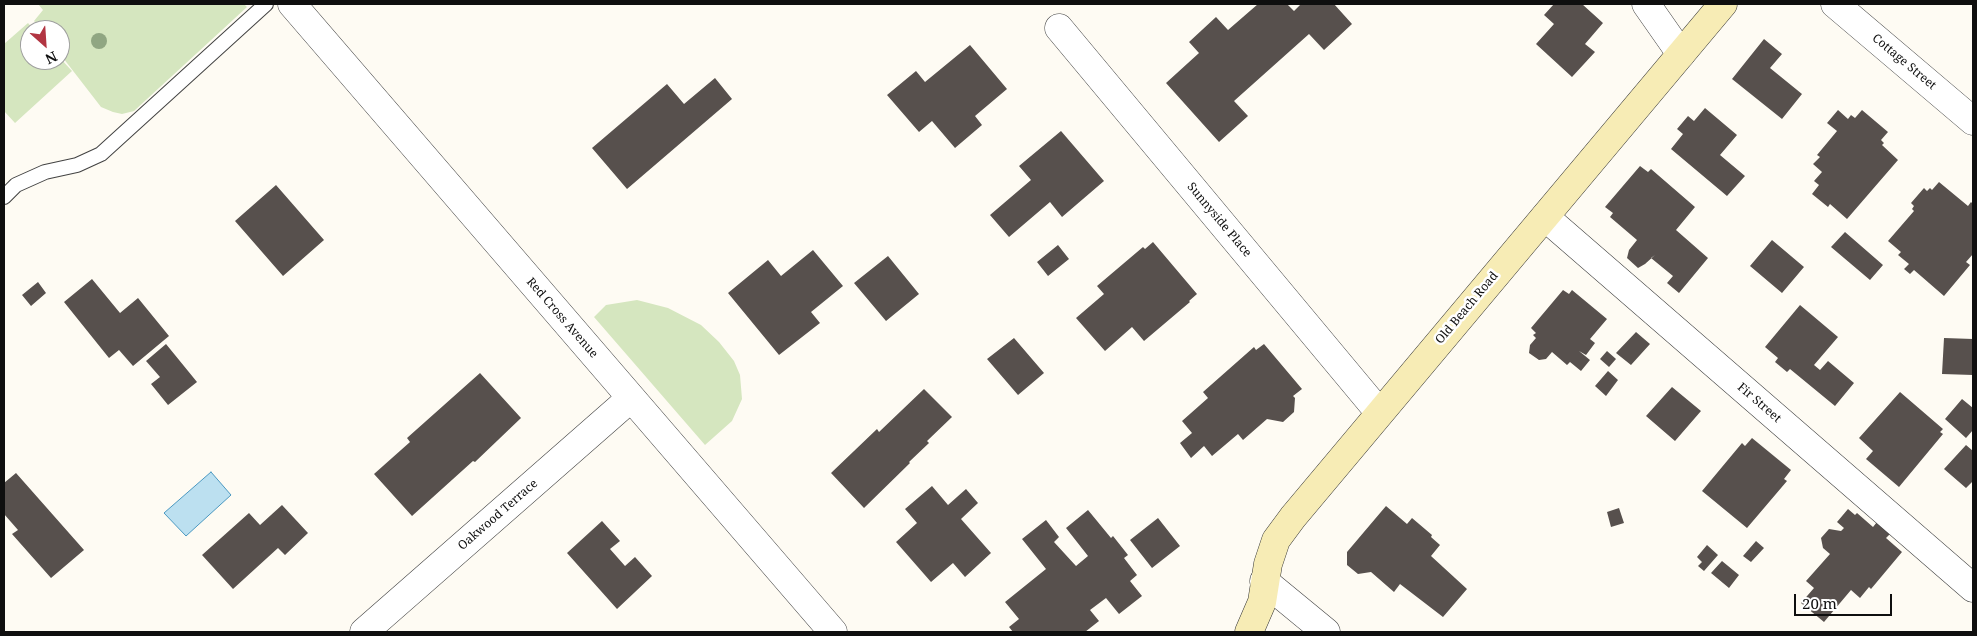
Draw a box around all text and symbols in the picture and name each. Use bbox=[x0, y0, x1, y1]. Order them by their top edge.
north arrow bbox=[20, 20, 70, 70]
street label: Cottage Street bbox=[1869, 31, 1939, 93]
text: N bbox=[42, 47, 60, 69]
street label: Sunnyside Place bbox=[1184, 180, 1254, 260]
street label: Old Beach Road bbox=[1433, 269, 1501, 347]
street label: Red Cross Avenue bbox=[523, 275, 601, 361]
street label: Fir Street bbox=[1734, 380, 1784, 426]
street label: Oakwood Terrace bbox=[455, 477, 541, 553]
scale bar bbox=[1797, 584, 1894, 616]
text: 20 m bbox=[1802, 593, 1837, 613]

